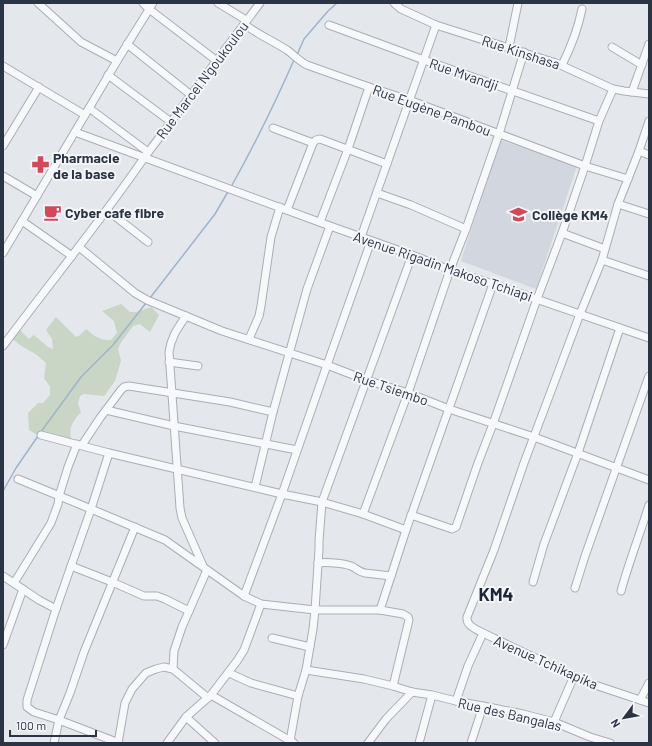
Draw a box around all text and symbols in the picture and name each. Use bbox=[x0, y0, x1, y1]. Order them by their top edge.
street label: Rue Marcel N'goukoulou bbox=[152, 18, 252, 142]
street label: Rue Kinshasa bbox=[480, 31, 562, 73]
street label: Rue Mvandji bbox=[427, 54, 501, 94]
street label: Rue Eugène Pambou bbox=[371, 81, 493, 139]
place label: Pharmacie de la base bbox=[53, 149, 120, 182]
pharmacy icon: Pharmacie de la base bbox=[30, 155, 50, 175]
cafe icon: Cyber cafe fibre bbox=[42, 202, 62, 222]
place label: Cyber cafe fibre bbox=[65, 204, 165, 221]
school or university icon: Collège KM4 bbox=[509, 204, 529, 224]
place label: Collège KM4 bbox=[532, 206, 608, 223]
street label: Avenue Rigadin Makoso Tchiapi bbox=[351, 227, 535, 305]
street label: Rue Tsiembo bbox=[351, 367, 431, 409]
district label: KM4 bbox=[478, 583, 514, 605]
street label: Avenue Tchikapika bbox=[491, 631, 601, 693]
street label: Rue des Bangalas bbox=[456, 694, 564, 734]
north arrow bbox=[604, 698, 644, 738]
scale bar bbox=[10, 712, 96, 738]
text: N bbox=[608, 717, 623, 730]
text: 100 m bbox=[16, 718, 46, 732]

